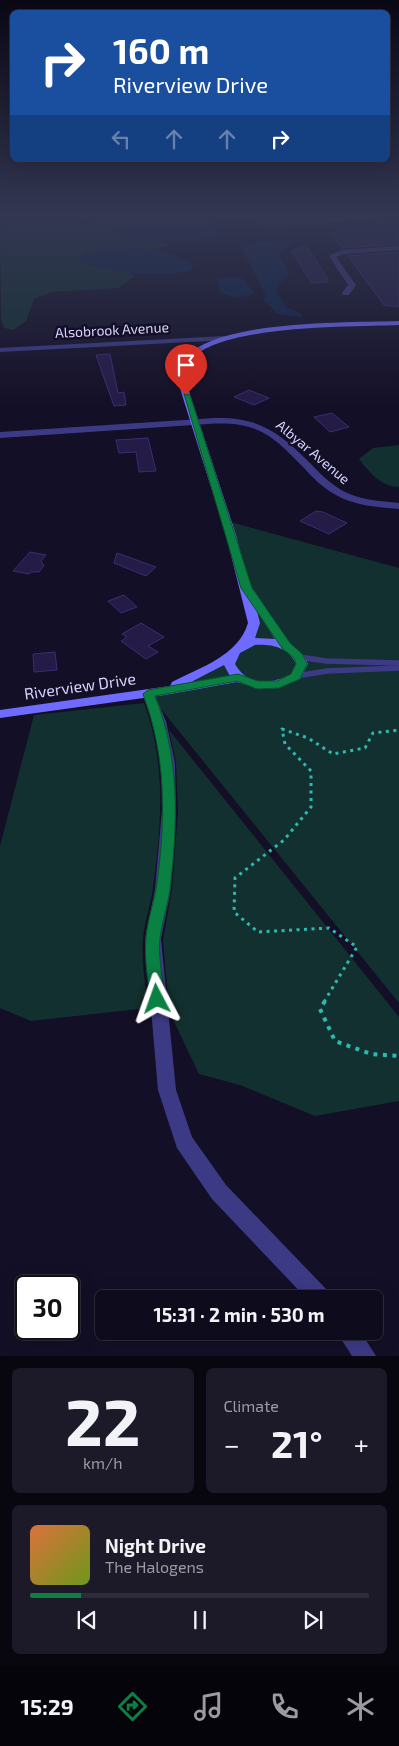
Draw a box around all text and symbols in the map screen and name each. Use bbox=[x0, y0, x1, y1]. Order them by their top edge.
text: 160 m bbox=[113, 29, 209, 71]
icon: right bbox=[30, 30, 95, 95]
text: Riverview Drive bbox=[113, 71, 268, 97]
icon: left bbox=[107, 125, 135, 153]
icon: ahead bbox=[160, 125, 188, 153]
icon: ahead bbox=[213, 125, 241, 153]
icon: right bbox=[266, 125, 294, 153]
street label: Alsobrook Avenue bbox=[55, 318, 169, 341]
pin bbox=[165, 344, 207, 395]
icon: arrive bbox=[172, 351, 200, 379]
street label: Albyar Avenue bbox=[273, 416, 354, 487]
street label: Riverview Drive bbox=[23, 668, 137, 703]
position arrow bbox=[130, 972, 182, 1024]
speed limit sign: 30 bbox=[15, 1275, 80, 1340]
text: 15:31 · 2 min · 530 m bbox=[153, 1303, 325, 1326]
text: 22 bbox=[65, 1381, 141, 1459]
text: Climate bbox=[224, 1396, 279, 1415]
text: 21° bbox=[271, 1420, 323, 1466]
text: − bbox=[224, 1427, 240, 1461]
text: + bbox=[354, 1427, 369, 1461]
text: km/h bbox=[83, 1453, 123, 1472]
text: Night Drive bbox=[105, 1534, 206, 1557]
text: The Halogens bbox=[105, 1557, 204, 1576]
icon: previous bbox=[73, 1606, 101, 1634]
icon: pause bbox=[186, 1606, 214, 1634]
icon: next bbox=[299, 1606, 327, 1634]
icon: directions bbox=[115, 1689, 150, 1724]
icon: music bbox=[191, 1689, 226, 1724]
icon: phone bbox=[267, 1689, 302, 1724]
icon: climate bbox=[343, 1689, 378, 1724]
text: 15:29 bbox=[21, 1693, 74, 1719]

